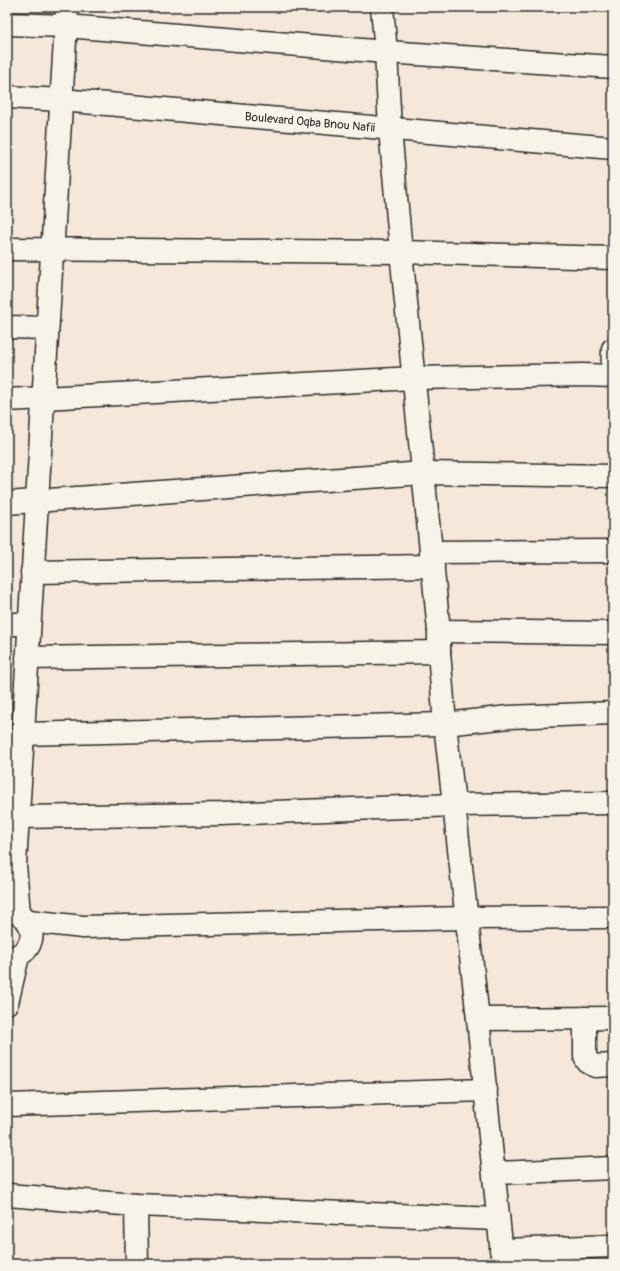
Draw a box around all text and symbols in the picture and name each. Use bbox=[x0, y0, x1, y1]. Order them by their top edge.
street label: Boulevard Oqba Bnou Nafii bbox=[244, 109, 376, 136]

